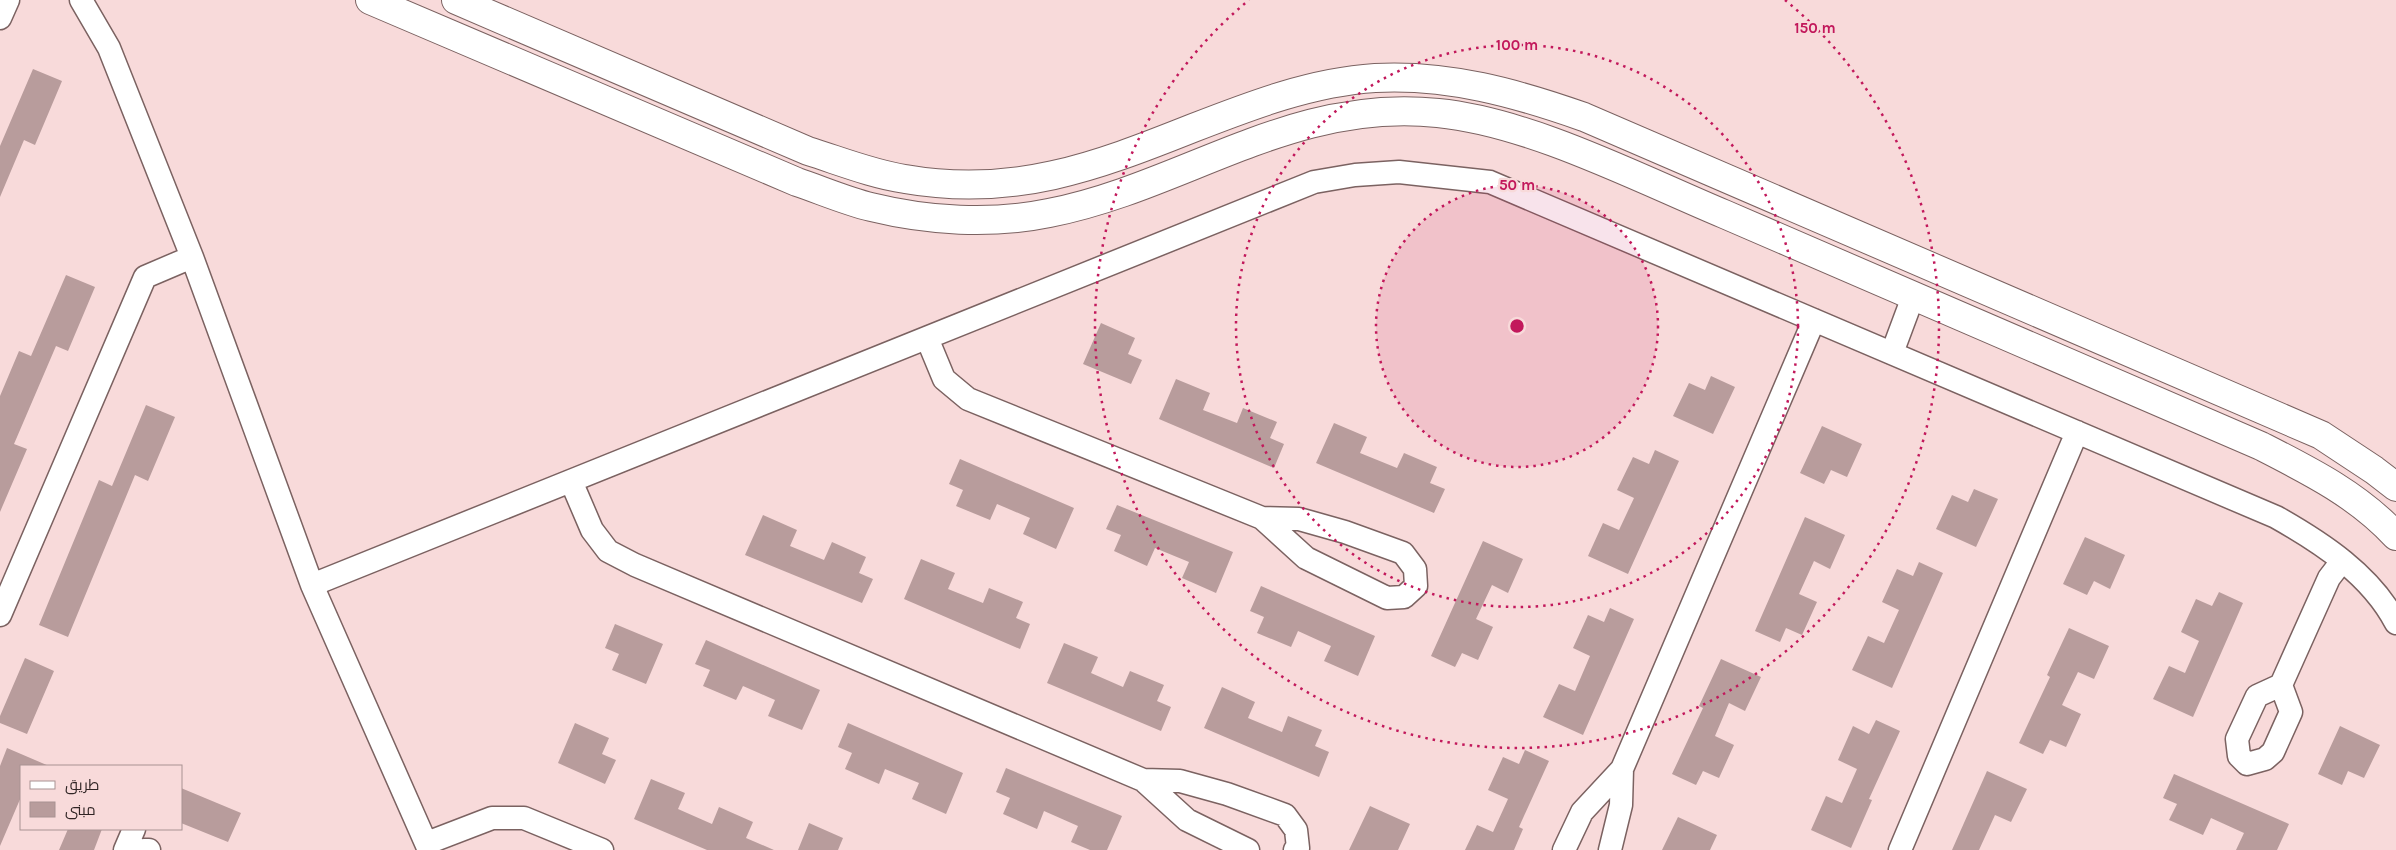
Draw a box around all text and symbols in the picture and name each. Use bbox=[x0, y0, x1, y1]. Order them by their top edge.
text: 150 m bbox=[1794, 19, 1836, 37]
text: 100 m bbox=[1496, 36, 1538, 54]
text: 50 m bbox=[1499, 176, 1535, 194]
centre of rings bbox=[1508, 317, 1526, 335]
legend bbox=[20, 765, 182, 830]
text: طريق bbox=[65, 776, 99, 795]
text: مبنى bbox=[65, 801, 96, 820]

